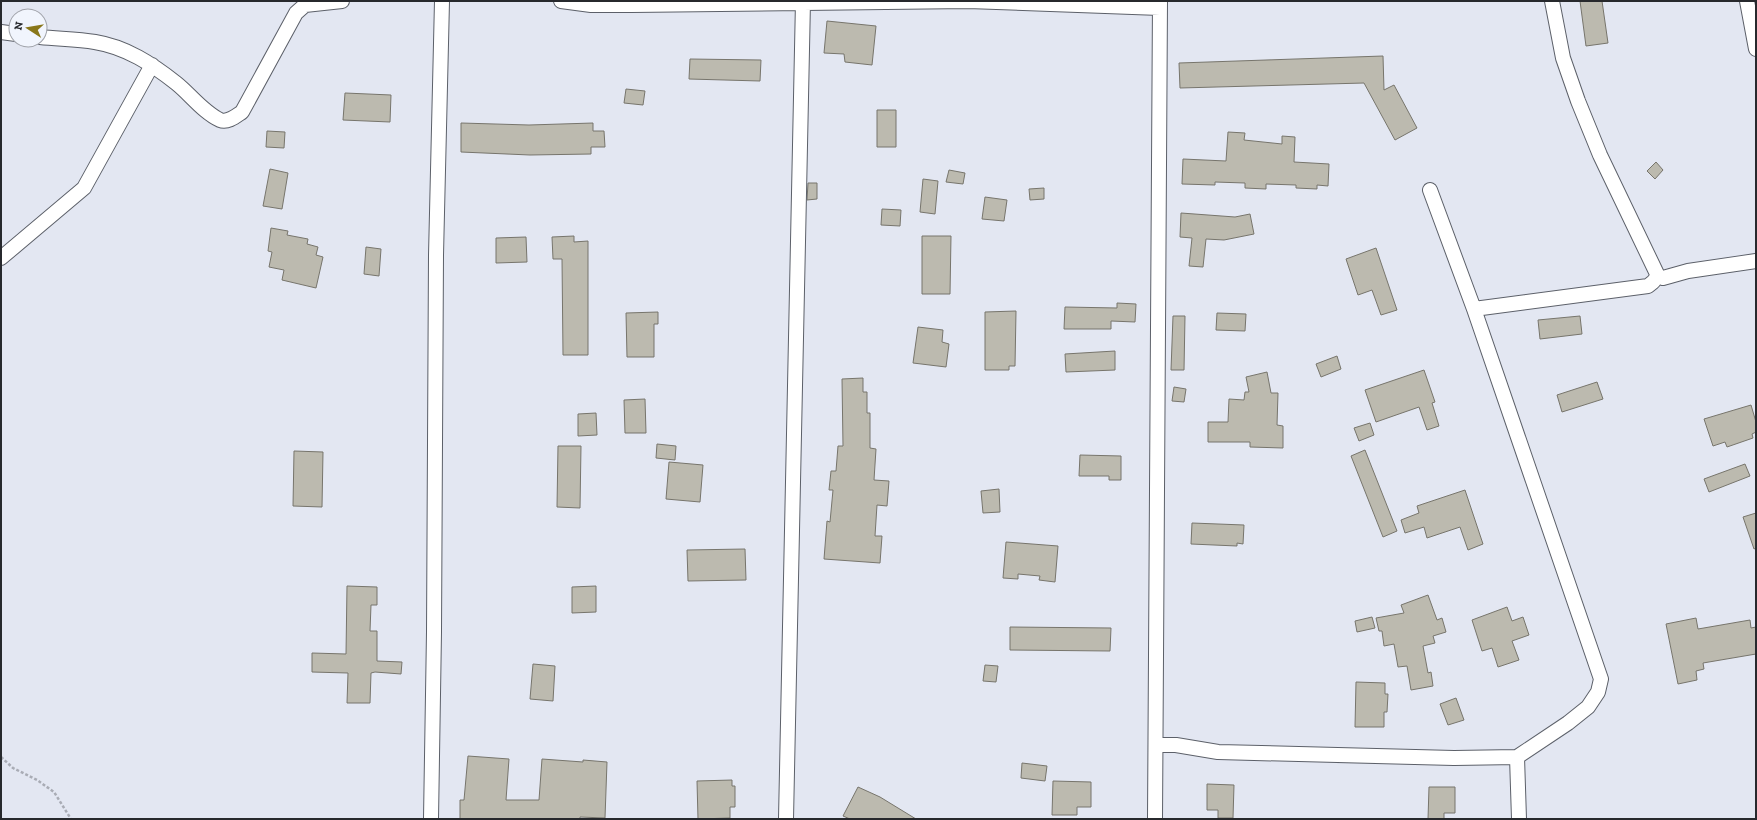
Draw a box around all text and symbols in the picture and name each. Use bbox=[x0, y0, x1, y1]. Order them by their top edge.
north arrow bbox=[8, 8, 48, 48]
text: N bbox=[11, 20, 26, 31]

